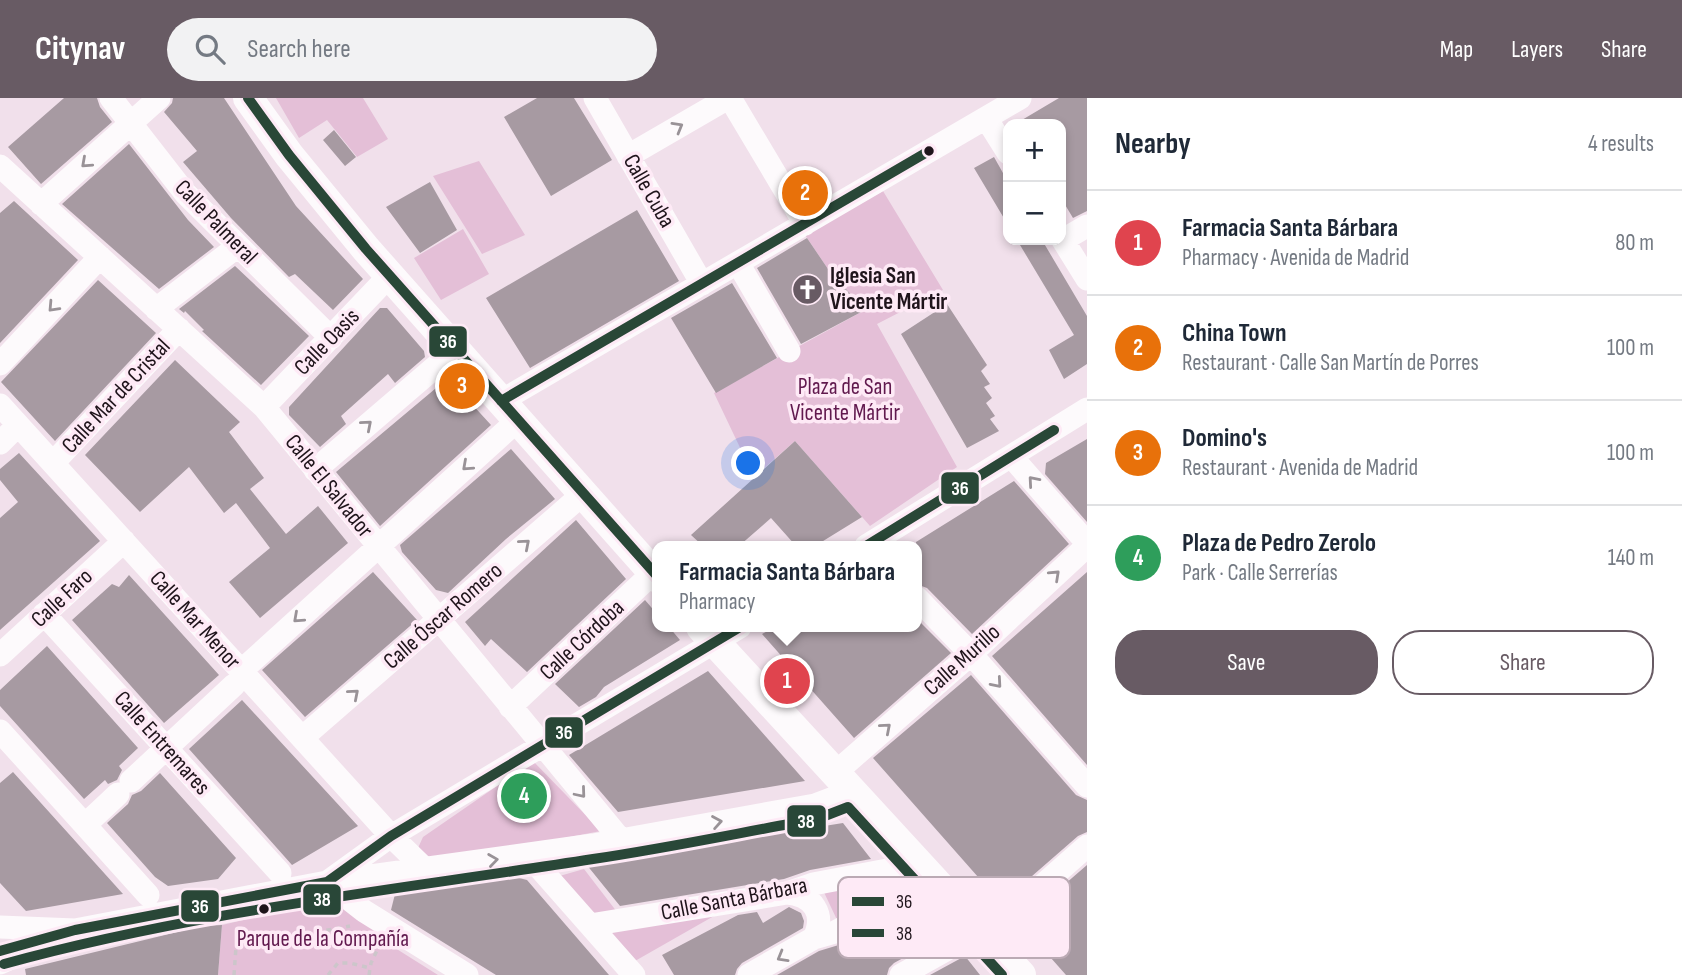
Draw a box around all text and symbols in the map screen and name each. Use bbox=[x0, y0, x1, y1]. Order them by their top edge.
search box bbox=[167, 18, 657, 81]
text: Citynav bbox=[35, 29, 125, 69]
icon: search bbox=[191, 30, 229, 68]
text: Search here bbox=[247, 34, 351, 65]
text: Map bbox=[1440, 35, 1473, 64]
text: Layers bbox=[1511, 35, 1563, 64]
text: Share bbox=[1601, 35, 1647, 64]
map controls bbox=[1003, 119, 1066, 245]
button: + bbox=[1003, 119, 1066, 182]
one-way arrow bbox=[671, 122, 684, 135]
text: Nearby bbox=[1115, 126, 1191, 162]
text: 4 results bbox=[1588, 130, 1654, 158]
unlabelled marker bbox=[922, 144, 936, 158]
street label: Calle Cuba bbox=[617, 149, 681, 233]
one-way arrow bbox=[81, 155, 94, 168]
pin: 2 bbox=[782, 167, 828, 219]
street label: Calle Palmeral bbox=[169, 174, 263, 270]
button: − bbox=[1003, 182, 1066, 245]
text: Farmacia Santa Bárbara bbox=[1182, 213, 1398, 244]
text: 1 bbox=[1133, 229, 1143, 257]
text: 80 m bbox=[1615, 229, 1654, 257]
text: Pharmacy · Avenida de Madrid bbox=[1182, 244, 1409, 272]
place label: Iglesia San Vicente Mártir bbox=[830, 262, 947, 316]
church icon: Iglesia San Vicente Mártir bbox=[790, 272, 824, 306]
one-way arrow bbox=[49, 299, 62, 312]
street label: Calle Oasis bbox=[288, 303, 366, 381]
text: China Town bbox=[1182, 318, 1287, 349]
line badge: 36 bbox=[428, 325, 468, 358]
text: 36 bbox=[439, 331, 457, 354]
street label: Calle Mar de Cristal bbox=[56, 333, 176, 459]
text: 2 bbox=[1133, 334, 1143, 362]
text: 100 m bbox=[1607, 334, 1654, 362]
text: Restaurant · Calle San Martín de Porres bbox=[1182, 349, 1479, 377]
pin: 3 bbox=[439, 360, 485, 412]
park label: Plaza de San Vicente Mártir bbox=[790, 373, 900, 427]
one-way arrow bbox=[359, 421, 372, 433]
text: Domino's bbox=[1182, 423, 1267, 454]
street label: Calle El Salvador bbox=[279, 429, 379, 544]
text: 3 bbox=[1133, 439, 1143, 467]
text: 100 m bbox=[1607, 439, 1654, 467]
your location bbox=[731, 446, 765, 480]
text: Restaurant · Avenida de Madrid bbox=[1182, 454, 1418, 482]
one-way arrow bbox=[462, 458, 475, 470]
line badge: 36 bbox=[940, 471, 980, 505]
one-way arrow bbox=[1029, 476, 1041, 489]
text: 36 bbox=[951, 478, 969, 501]
text: Plaza de Pedro Zerolo bbox=[1182, 528, 1376, 559]
one-way arrow bbox=[517, 540, 530, 552]
popup bbox=[652, 541, 922, 632]
text: 4 bbox=[1133, 544, 1143, 572]
text: 140 m bbox=[1608, 544, 1654, 572]
street label: Calle Óscar Romero bbox=[378, 557, 508, 675]
text: Farmacia Santa Bárbara bbox=[679, 557, 895, 588]
text: Park · Calle Serrerías bbox=[1182, 559, 1338, 587]
street label: Calle Faro bbox=[25, 563, 99, 633]
street label: Calle Mar Menor bbox=[144, 565, 247, 675]
one-way arrow bbox=[1047, 571, 1060, 584]
text: Pharmacy bbox=[679, 588, 756, 616]
street label: Calle Córdoba bbox=[534, 594, 630, 686]
one-way arrow bbox=[293, 610, 306, 623]
street label: Calle Murillo bbox=[918, 618, 1006, 702]
button: Save bbox=[1115, 630, 1378, 695]
button: Share bbox=[1392, 630, 1654, 695]
pin: 1 bbox=[764, 655, 810, 707]
one-way arrow bbox=[989, 675, 1001, 688]
street label: Calle Entremares bbox=[108, 685, 216, 801]
one-way arrow bbox=[345, 690, 358, 702]
line badge: 36 bbox=[544, 716, 584, 749]
text: 36 bbox=[555, 722, 573, 745]
one-way arrow bbox=[878, 724, 891, 736]
pin: 4 bbox=[501, 770, 547, 822]
one-way arrow bbox=[573, 785, 586, 798]
line badge: 38 bbox=[786, 804, 827, 838]
text: 38 bbox=[797, 811, 815, 834]
one-way arrow bbox=[711, 816, 723, 831]
one-way arrow bbox=[487, 853, 498, 868]
street label: Calle Santa Bárbara bbox=[658, 871, 810, 927]
legend bbox=[838, 877, 1070, 958]
line badge: 38 bbox=[302, 883, 342, 916]
line badge: 36 bbox=[180, 889, 220, 923]
text: 38 bbox=[313, 889, 331, 912]
text: 36 bbox=[896, 891, 912, 914]
text: 36 bbox=[191, 896, 209, 919]
unlabelled marker bbox=[257, 902, 271, 916]
text: 38 bbox=[896, 923, 912, 946]
park label: Parque de la Compañía bbox=[237, 925, 409, 953]
one-way arrow bbox=[776, 949, 789, 962]

